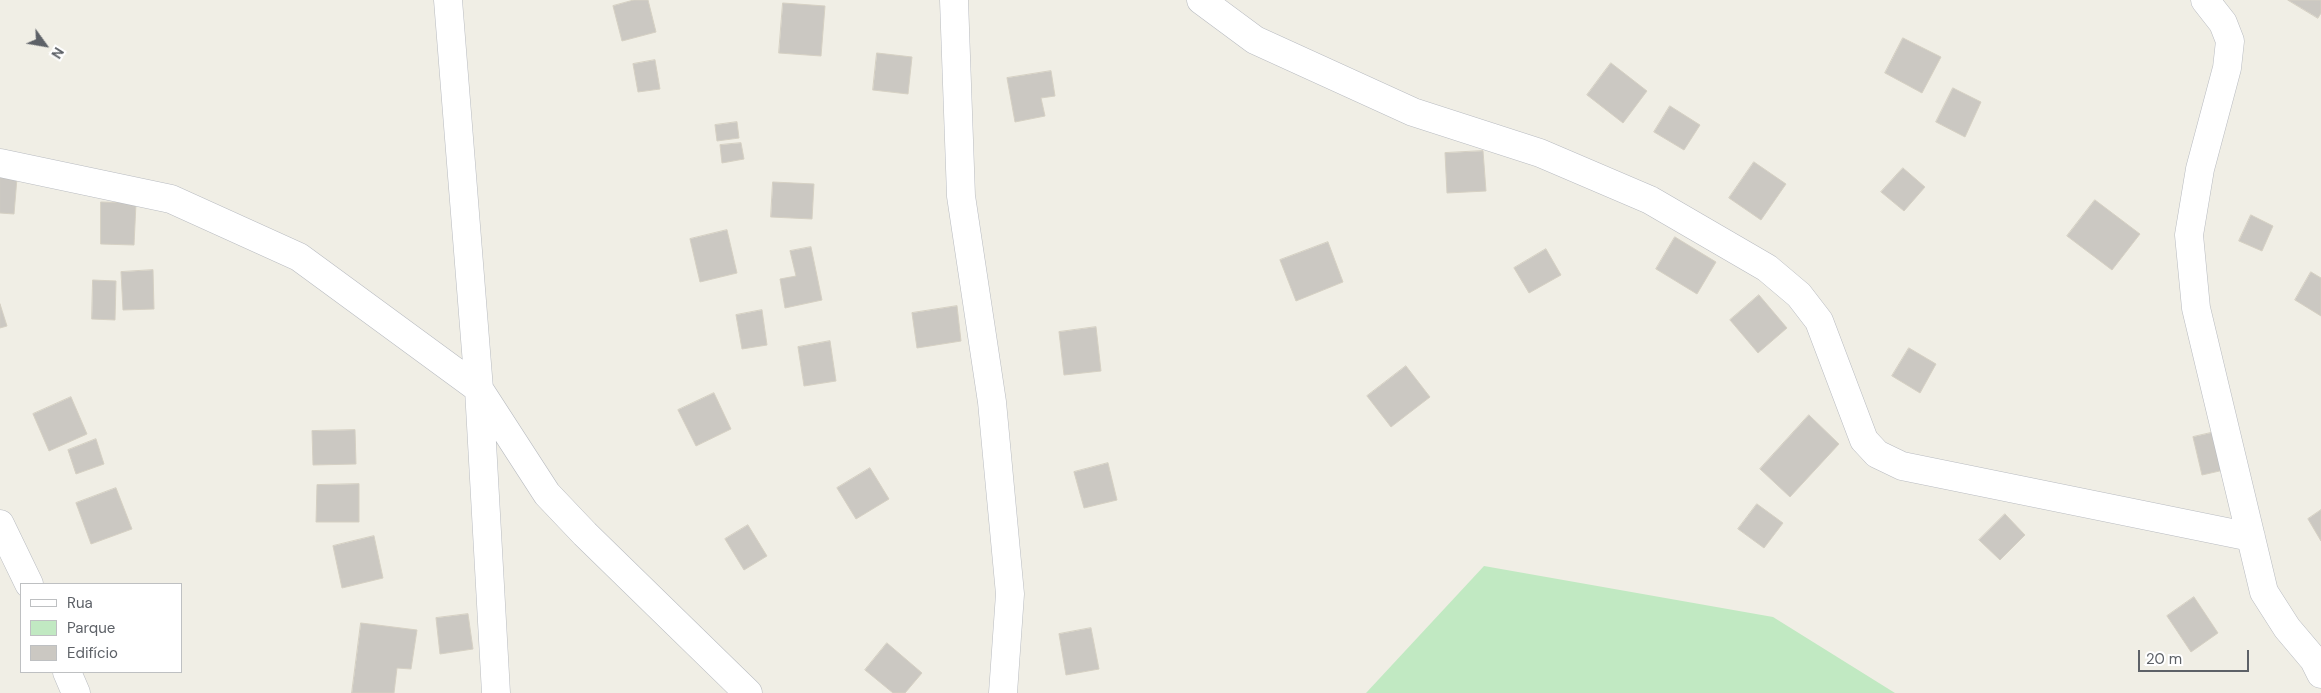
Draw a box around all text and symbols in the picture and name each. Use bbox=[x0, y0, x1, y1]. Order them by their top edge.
north arrow bbox=[20, 20, 70, 70]
text: N bbox=[47, 44, 68, 62]
legend bbox=[20, 583, 182, 673]
text: Rua bbox=[67, 593, 93, 613]
text: Parque bbox=[67, 618, 115, 638]
scale bar bbox=[2141, 640, 2252, 672]
text: Edifício bbox=[67, 643, 118, 663]
text: 20 m bbox=[2146, 649, 2182, 669]

